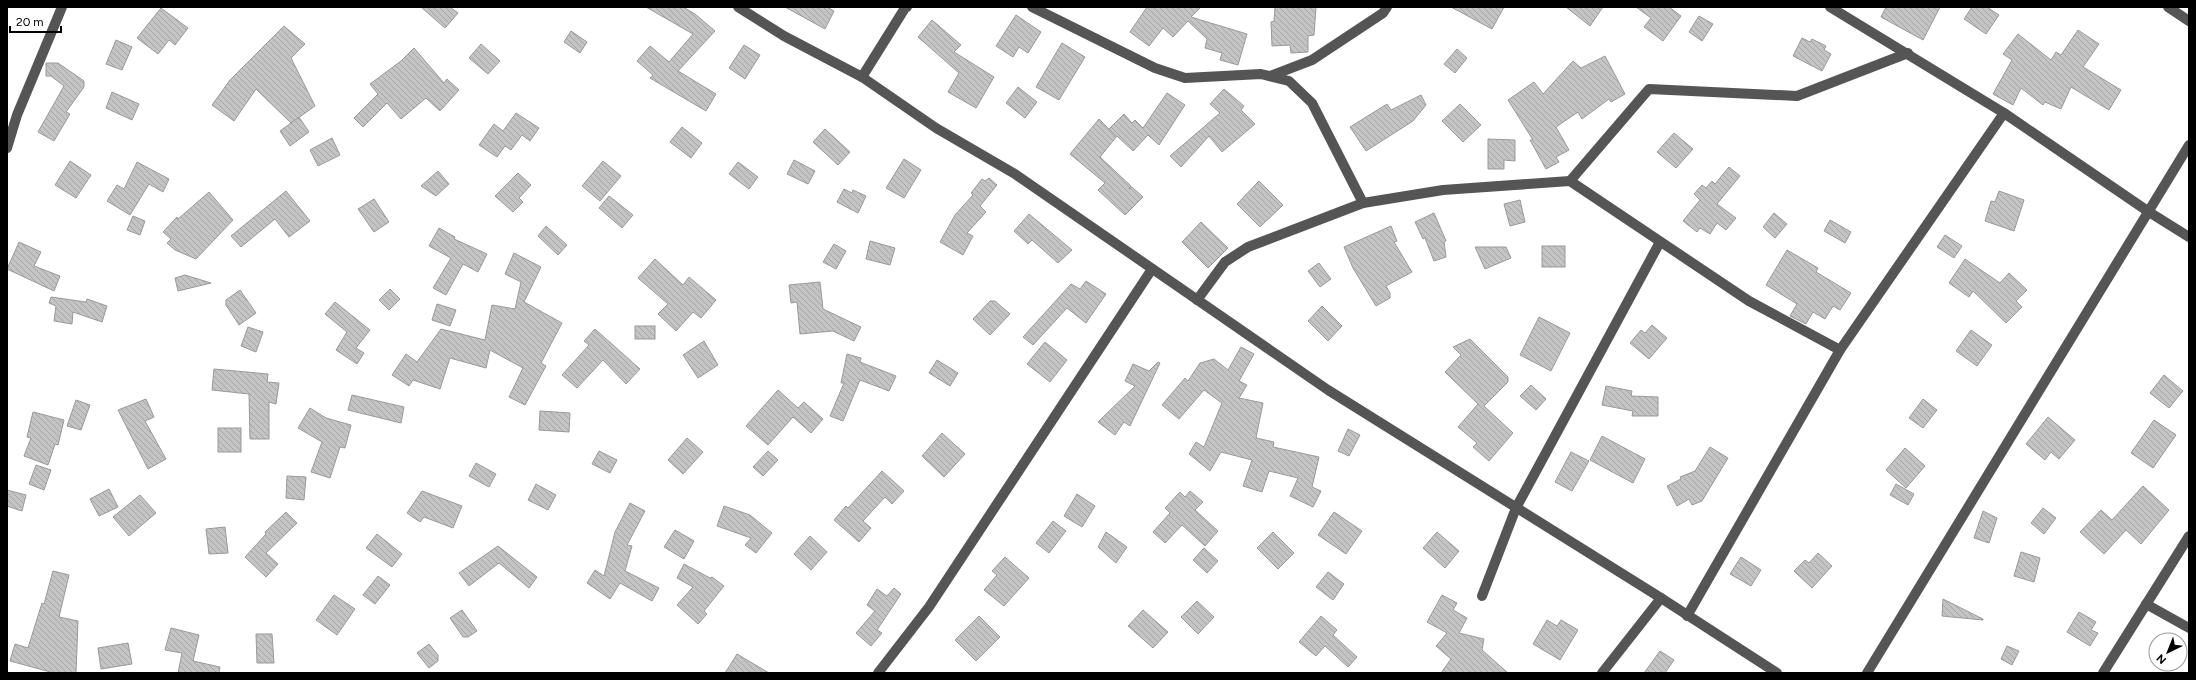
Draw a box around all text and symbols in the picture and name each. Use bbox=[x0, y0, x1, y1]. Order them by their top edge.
scale bar bbox=[10, 8, 61, 34]
text: 20 m bbox=[16, 15, 44, 29]
north arrow bbox=[2148, 632, 2188, 672]
text: N bbox=[2154, 651, 2169, 667]

